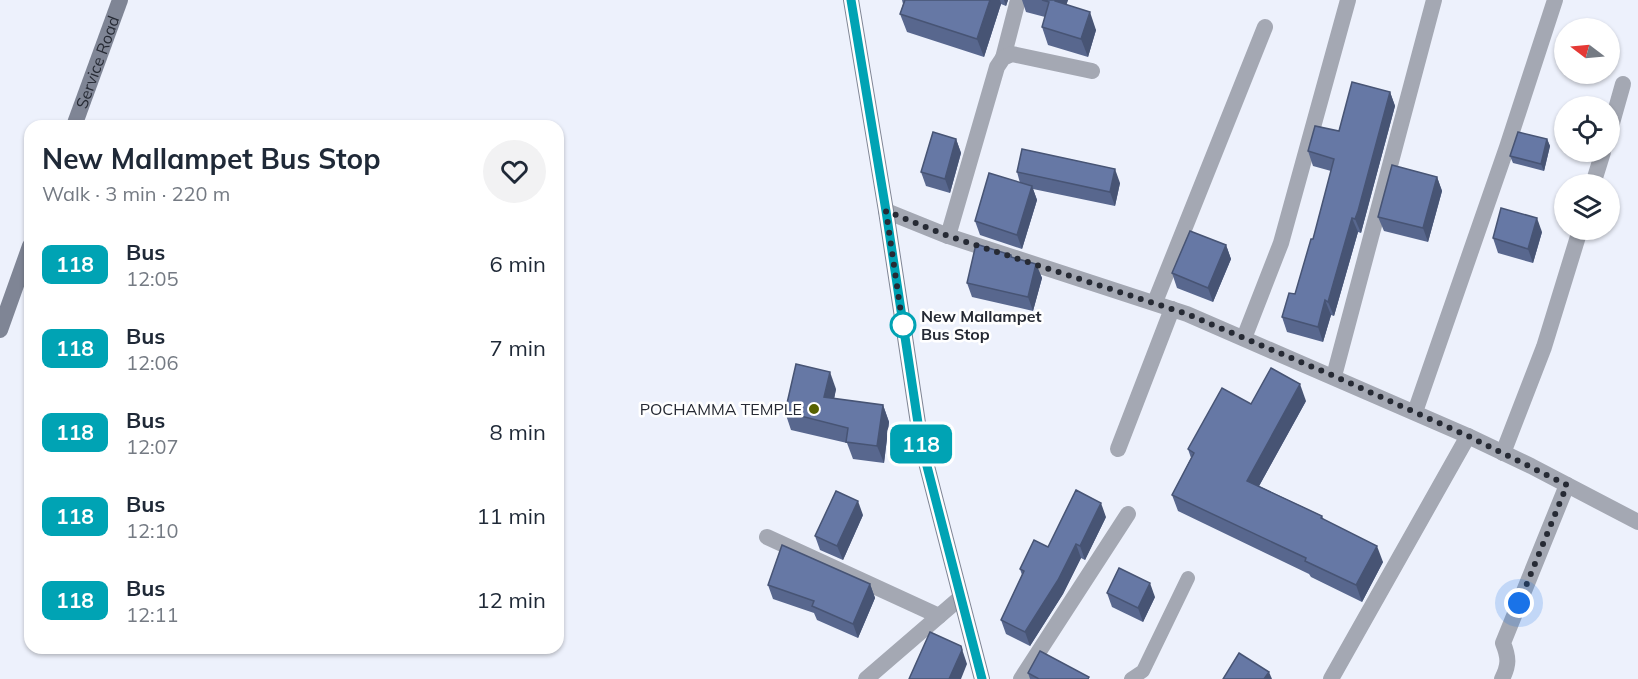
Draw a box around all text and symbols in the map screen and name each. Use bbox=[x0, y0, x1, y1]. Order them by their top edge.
street label: Service Road bbox=[71, 13, 123, 111]
north arrow bbox=[1554, 18, 1620, 84]
map controls bbox=[1554, 18, 1620, 240]
button: locate bbox=[1554, 96, 1620, 162]
button: heart bbox=[483, 140, 546, 203]
text: New Mallampet Bus Stop bbox=[42, 141, 381, 176]
button: layers bbox=[1554, 174, 1620, 240]
text: Walk · 3 min · 220 m bbox=[42, 181, 230, 206]
text: Bus bbox=[126, 238, 165, 266]
text: 6 min bbox=[490, 250, 546, 278]
text: 118 bbox=[56, 251, 94, 277]
text: 12:05 bbox=[126, 266, 179, 291]
place label: New Mallampet Bus Stop bbox=[921, 306, 1041, 344]
marker: New Mallampet Bus Stop bbox=[890, 312, 916, 338]
text: Bus bbox=[126, 322, 165, 350]
text: 7 min bbox=[490, 334, 546, 362]
text: 118 bbox=[56, 335, 94, 361]
text: 12:06 bbox=[126, 350, 179, 375]
place label: POCHAMMA TEMPLE bbox=[640, 399, 802, 419]
marker: POCHAMMA TEMPLE bbox=[807, 402, 821, 416]
text: Bus bbox=[126, 406, 165, 434]
text: 8 min bbox=[490, 418, 546, 446]
text: 118 bbox=[56, 419, 94, 445]
line badge: 118 bbox=[886, 424, 956, 464]
text: 118 bbox=[902, 431, 940, 457]
text: 12:07 bbox=[126, 434, 179, 459]
text: Bus bbox=[126, 490, 165, 518]
text: 11 min bbox=[476, 502, 546, 530]
text: 118 bbox=[56, 503, 94, 529]
text: 12:10 bbox=[126, 518, 179, 543]
text: Bus bbox=[126, 574, 165, 602]
text: 12 min bbox=[476, 586, 546, 614]
text: 118 bbox=[56, 587, 94, 613]
your location bbox=[1504, 588, 1534, 618]
text: 12:11 bbox=[126, 602, 179, 627]

